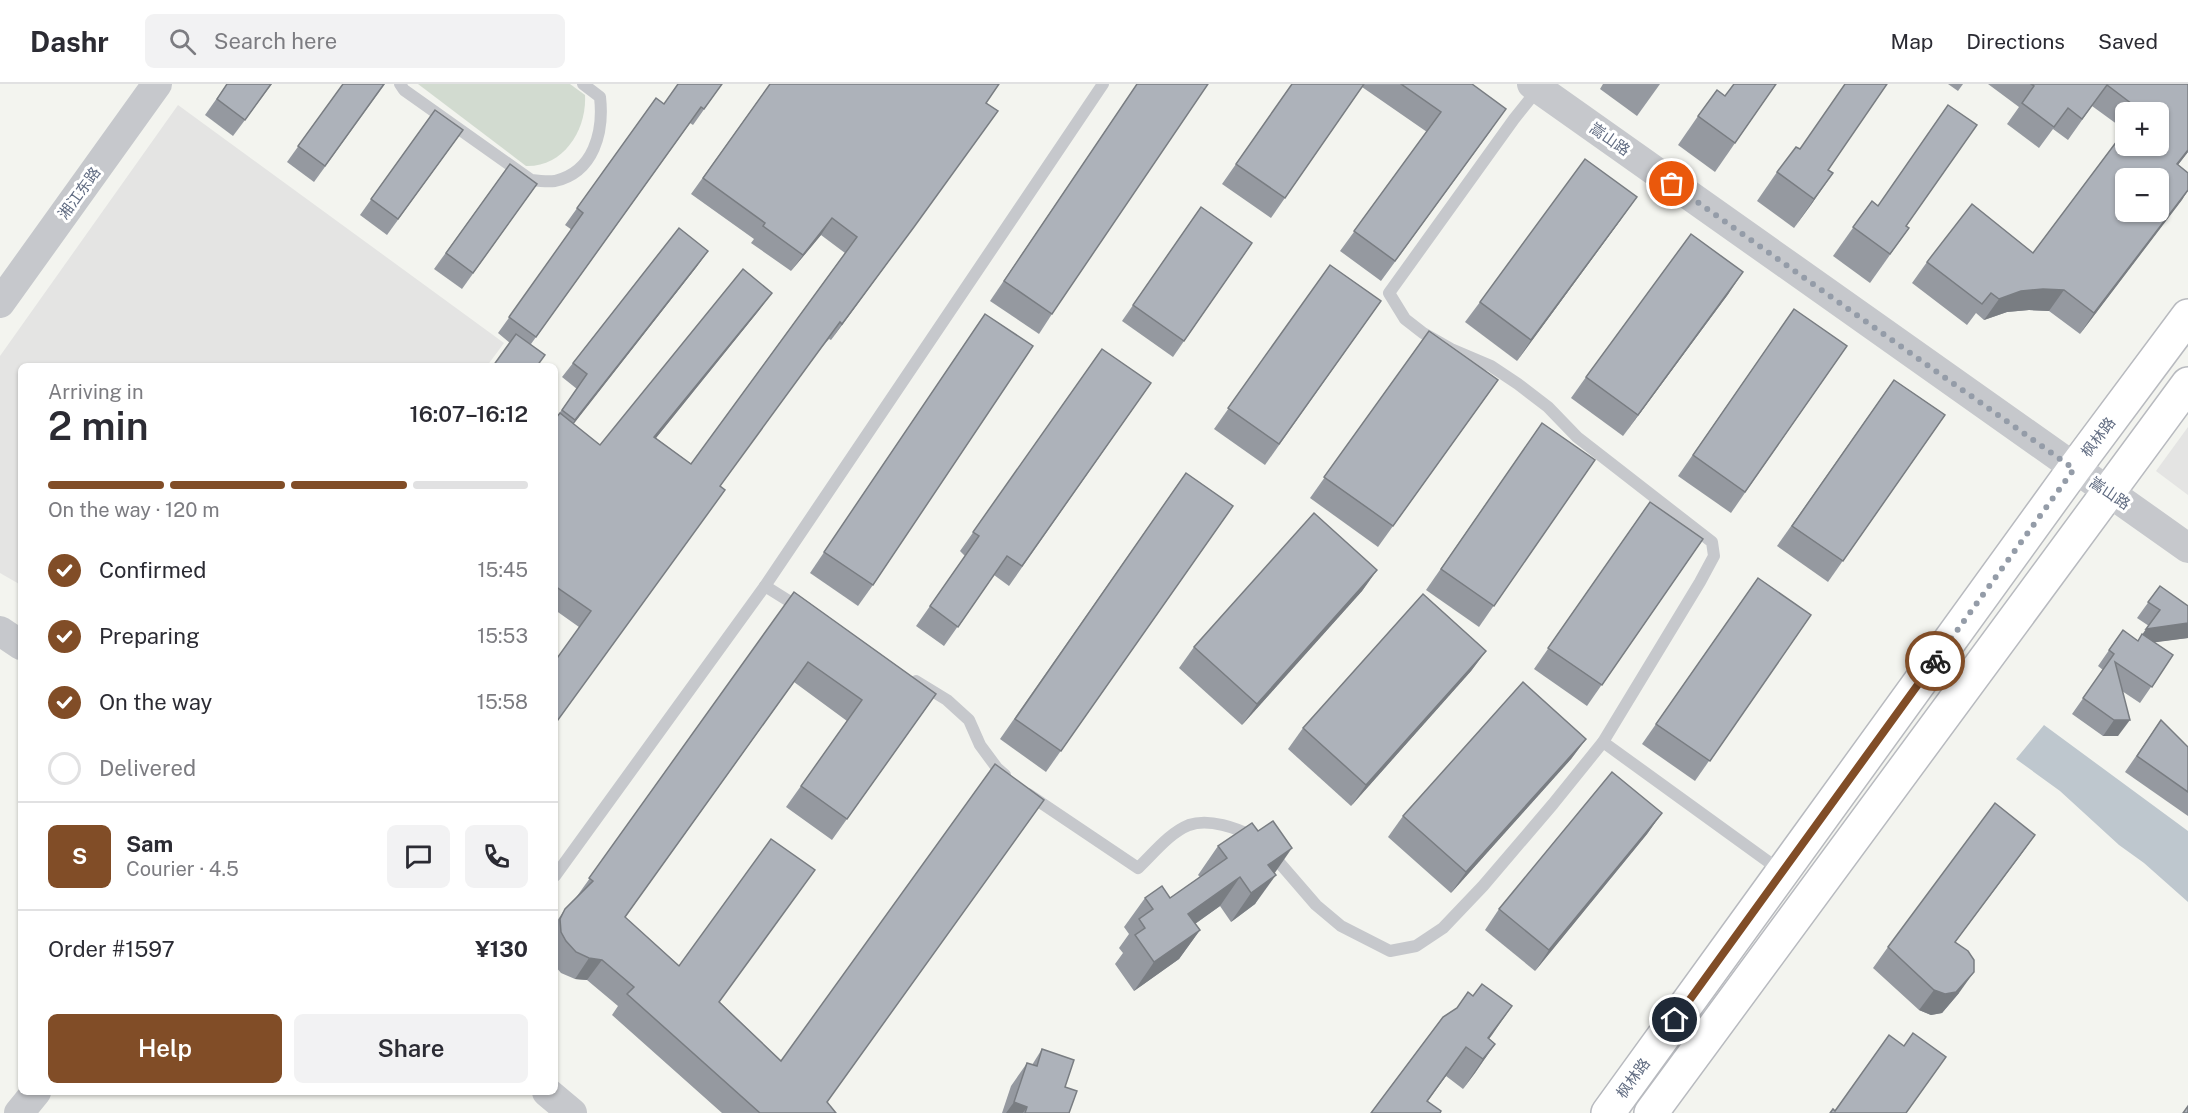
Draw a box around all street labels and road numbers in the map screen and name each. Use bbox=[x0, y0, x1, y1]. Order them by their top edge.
street label: 嵩山路 bbox=[1587, 119, 1633, 159]
street label: 湘江东路 bbox=[54, 164, 104, 222]
street label: 枫林路 bbox=[2078, 414, 2118, 460]
street label: 嵩山路 bbox=[2087, 473, 2133, 513]
street label: 枫林路 bbox=[1613, 1055, 1653, 1101]

